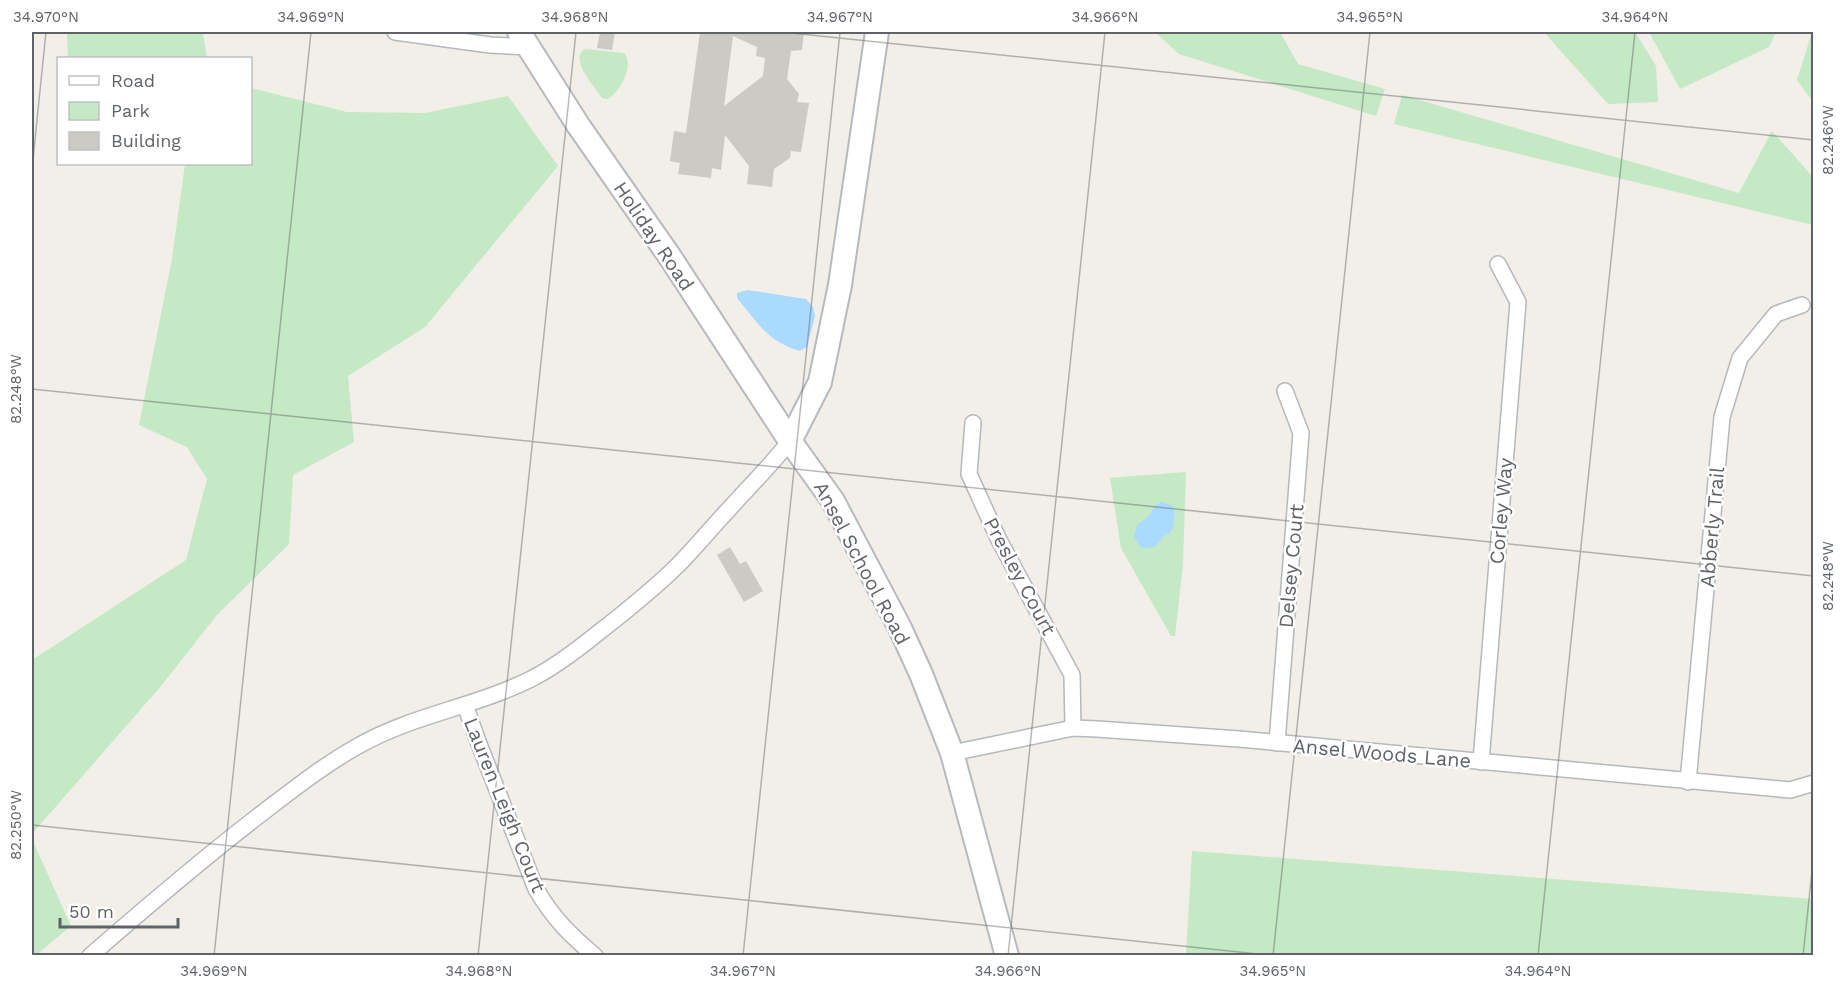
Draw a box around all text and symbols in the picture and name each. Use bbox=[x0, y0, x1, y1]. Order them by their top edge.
text: 34.970°N bbox=[13, 8, 79, 26]
text: 34.969°N bbox=[277, 8, 345, 26]
text: 34.968°N bbox=[541, 8, 609, 26]
text: 34.967°N bbox=[807, 8, 873, 26]
text: 34.966°N bbox=[1071, 8, 1139, 26]
text: 34.965°N bbox=[1337, 8, 1403, 26]
text: 34.964°N bbox=[1601, 8, 1669, 26]
legend bbox=[57, 57, 252, 165]
text: Road bbox=[111, 70, 155, 91]
text: Park bbox=[111, 100, 150, 121]
text: 82.246°W bbox=[1819, 105, 1837, 175]
text: Building bbox=[111, 130, 181, 151]
street label: Holiday Road bbox=[609, 177, 699, 295]
text: 82.248°W bbox=[7, 354, 25, 424]
street label: Corley Way bbox=[1484, 456, 1518, 565]
street label: Abberly Trail bbox=[1695, 466, 1729, 588]
street label: Ansel School Road bbox=[809, 477, 915, 649]
street label: Delsey Court bbox=[1274, 502, 1308, 629]
street label: Presley Court bbox=[979, 513, 1061, 640]
text: 82.248°W bbox=[1819, 541, 1837, 611]
street label: Lauren Leigh Court bbox=[459, 714, 551, 897]
street label: Ansel Woods Lane bbox=[1292, 733, 1472, 773]
text: 82.250°W bbox=[7, 790, 25, 860]
scale bar bbox=[60, 891, 178, 929]
text: 50 m bbox=[69, 901, 114, 922]
text: 34.969°N bbox=[180, 962, 248, 980]
text: 34.968°N bbox=[445, 962, 513, 980]
text: 34.967°N bbox=[710, 962, 776, 980]
text: 34.966°N bbox=[974, 962, 1042, 980]
text: 34.965°N bbox=[1240, 962, 1306, 980]
text: 34.964°N bbox=[1504, 962, 1572, 980]

